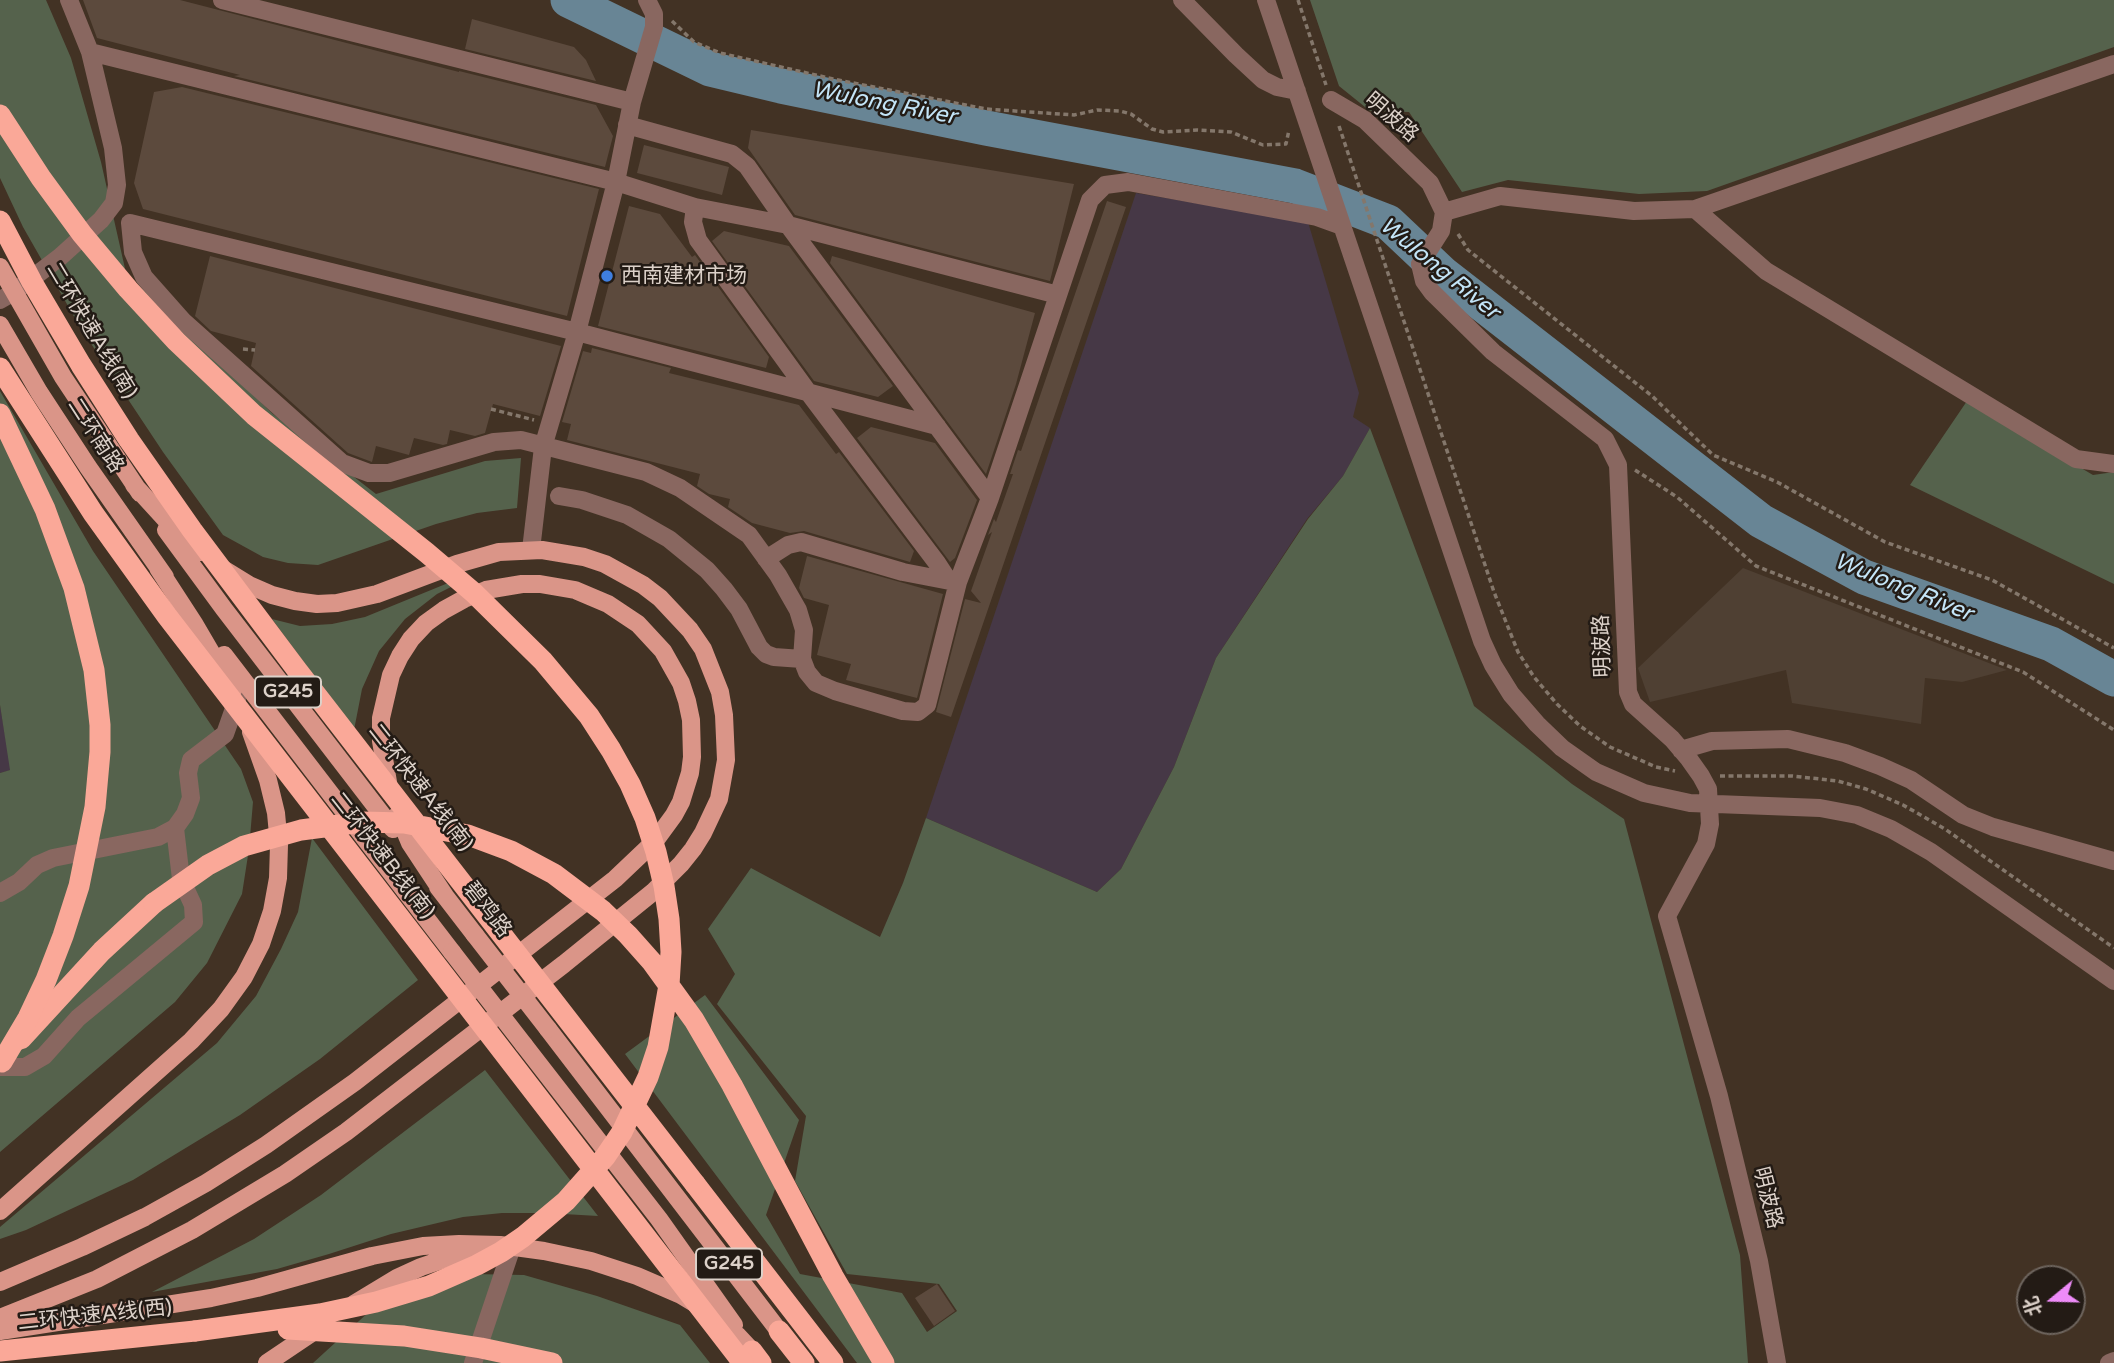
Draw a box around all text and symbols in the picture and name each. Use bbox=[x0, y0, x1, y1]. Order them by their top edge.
water label: Wulong River bbox=[809, 76, 959, 132]
street label: 明波路 bbox=[1359, 88, 1423, 148]
water label: Wulong River bbox=[1373, 212, 1505, 326]
street label: 二环快速A线(南) bbox=[40, 258, 142, 404]
place label: 西南建材市场 bbox=[621, 263, 747, 289]
marker: 西南建材市场 bbox=[599, 268, 615, 284]
street label: 二环南路 bbox=[62, 394, 128, 478]
water label: Wulong River bbox=[1830, 548, 1976, 628]
street label: 明波路 bbox=[1589, 614, 1617, 678]
road number: G245 bbox=[255, 677, 321, 708]
street label: 二环快速A线(南) bbox=[362, 719, 478, 857]
street label: 二环快速B线(南) bbox=[325, 788, 439, 924]
street label: 碧鸡路 bbox=[458, 877, 516, 943]
street label: 明波路 bbox=[1747, 1164, 1787, 1232]
road number: G245 bbox=[696, 1248, 762, 1280]
north arrow bbox=[2016, 1265, 2086, 1335]
text: 北 bbox=[2020, 1294, 2047, 1319]
street label: 二环快速A线(西) bbox=[17, 1295, 173, 1337]

